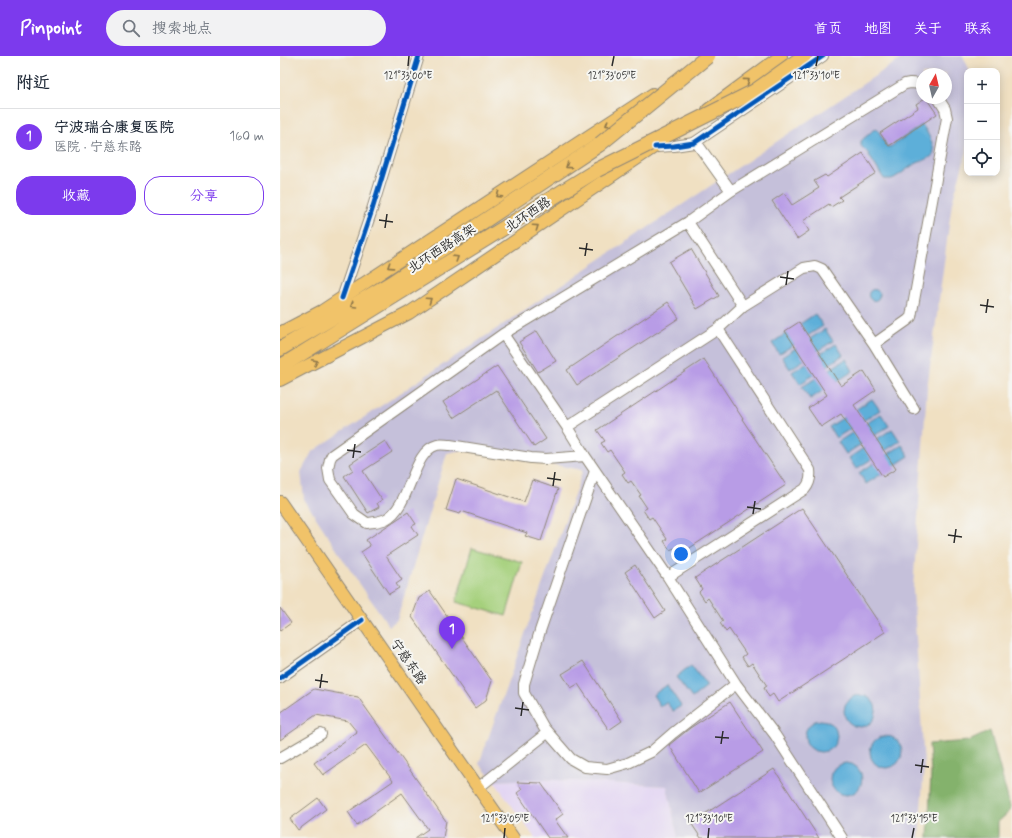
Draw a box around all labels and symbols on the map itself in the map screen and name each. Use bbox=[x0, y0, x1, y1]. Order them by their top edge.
north arrow bbox=[916, 68, 952, 104]
text: 121°33'00"E bbox=[384, 69, 432, 83]
text: 121°33'05"E bbox=[588, 69, 636, 83]
text: 121°33'10"E bbox=[792, 69, 840, 83]
one-way arrow bbox=[742, 79, 749, 86]
one-way arrow bbox=[605, 119, 612, 126]
one-way arrow bbox=[565, 161, 572, 169]
one-way arrow bbox=[496, 190, 503, 198]
street label: 北环西路 bbox=[502, 193, 554, 237]
street label: 北环西路高架 bbox=[405, 221, 479, 277]
one-way arrow bbox=[532, 225, 539, 232]
one-way arrow bbox=[452, 255, 459, 262]
one-way arrow bbox=[388, 261, 395, 268]
one-way arrow bbox=[424, 298, 431, 305]
one-way arrow bbox=[350, 301, 357, 308]
one-way arrow bbox=[310, 359, 318, 367]
your location bbox=[671, 544, 691, 564]
pin: 1 bbox=[439, 616, 465, 649]
street label: 宁慈东路 bbox=[386, 636, 430, 688]
text: 121°33'05"E bbox=[481, 812, 529, 826]
text: 121°33'10"E bbox=[685, 812, 733, 826]
text: 121°33'15"E bbox=[890, 812, 938, 826]

